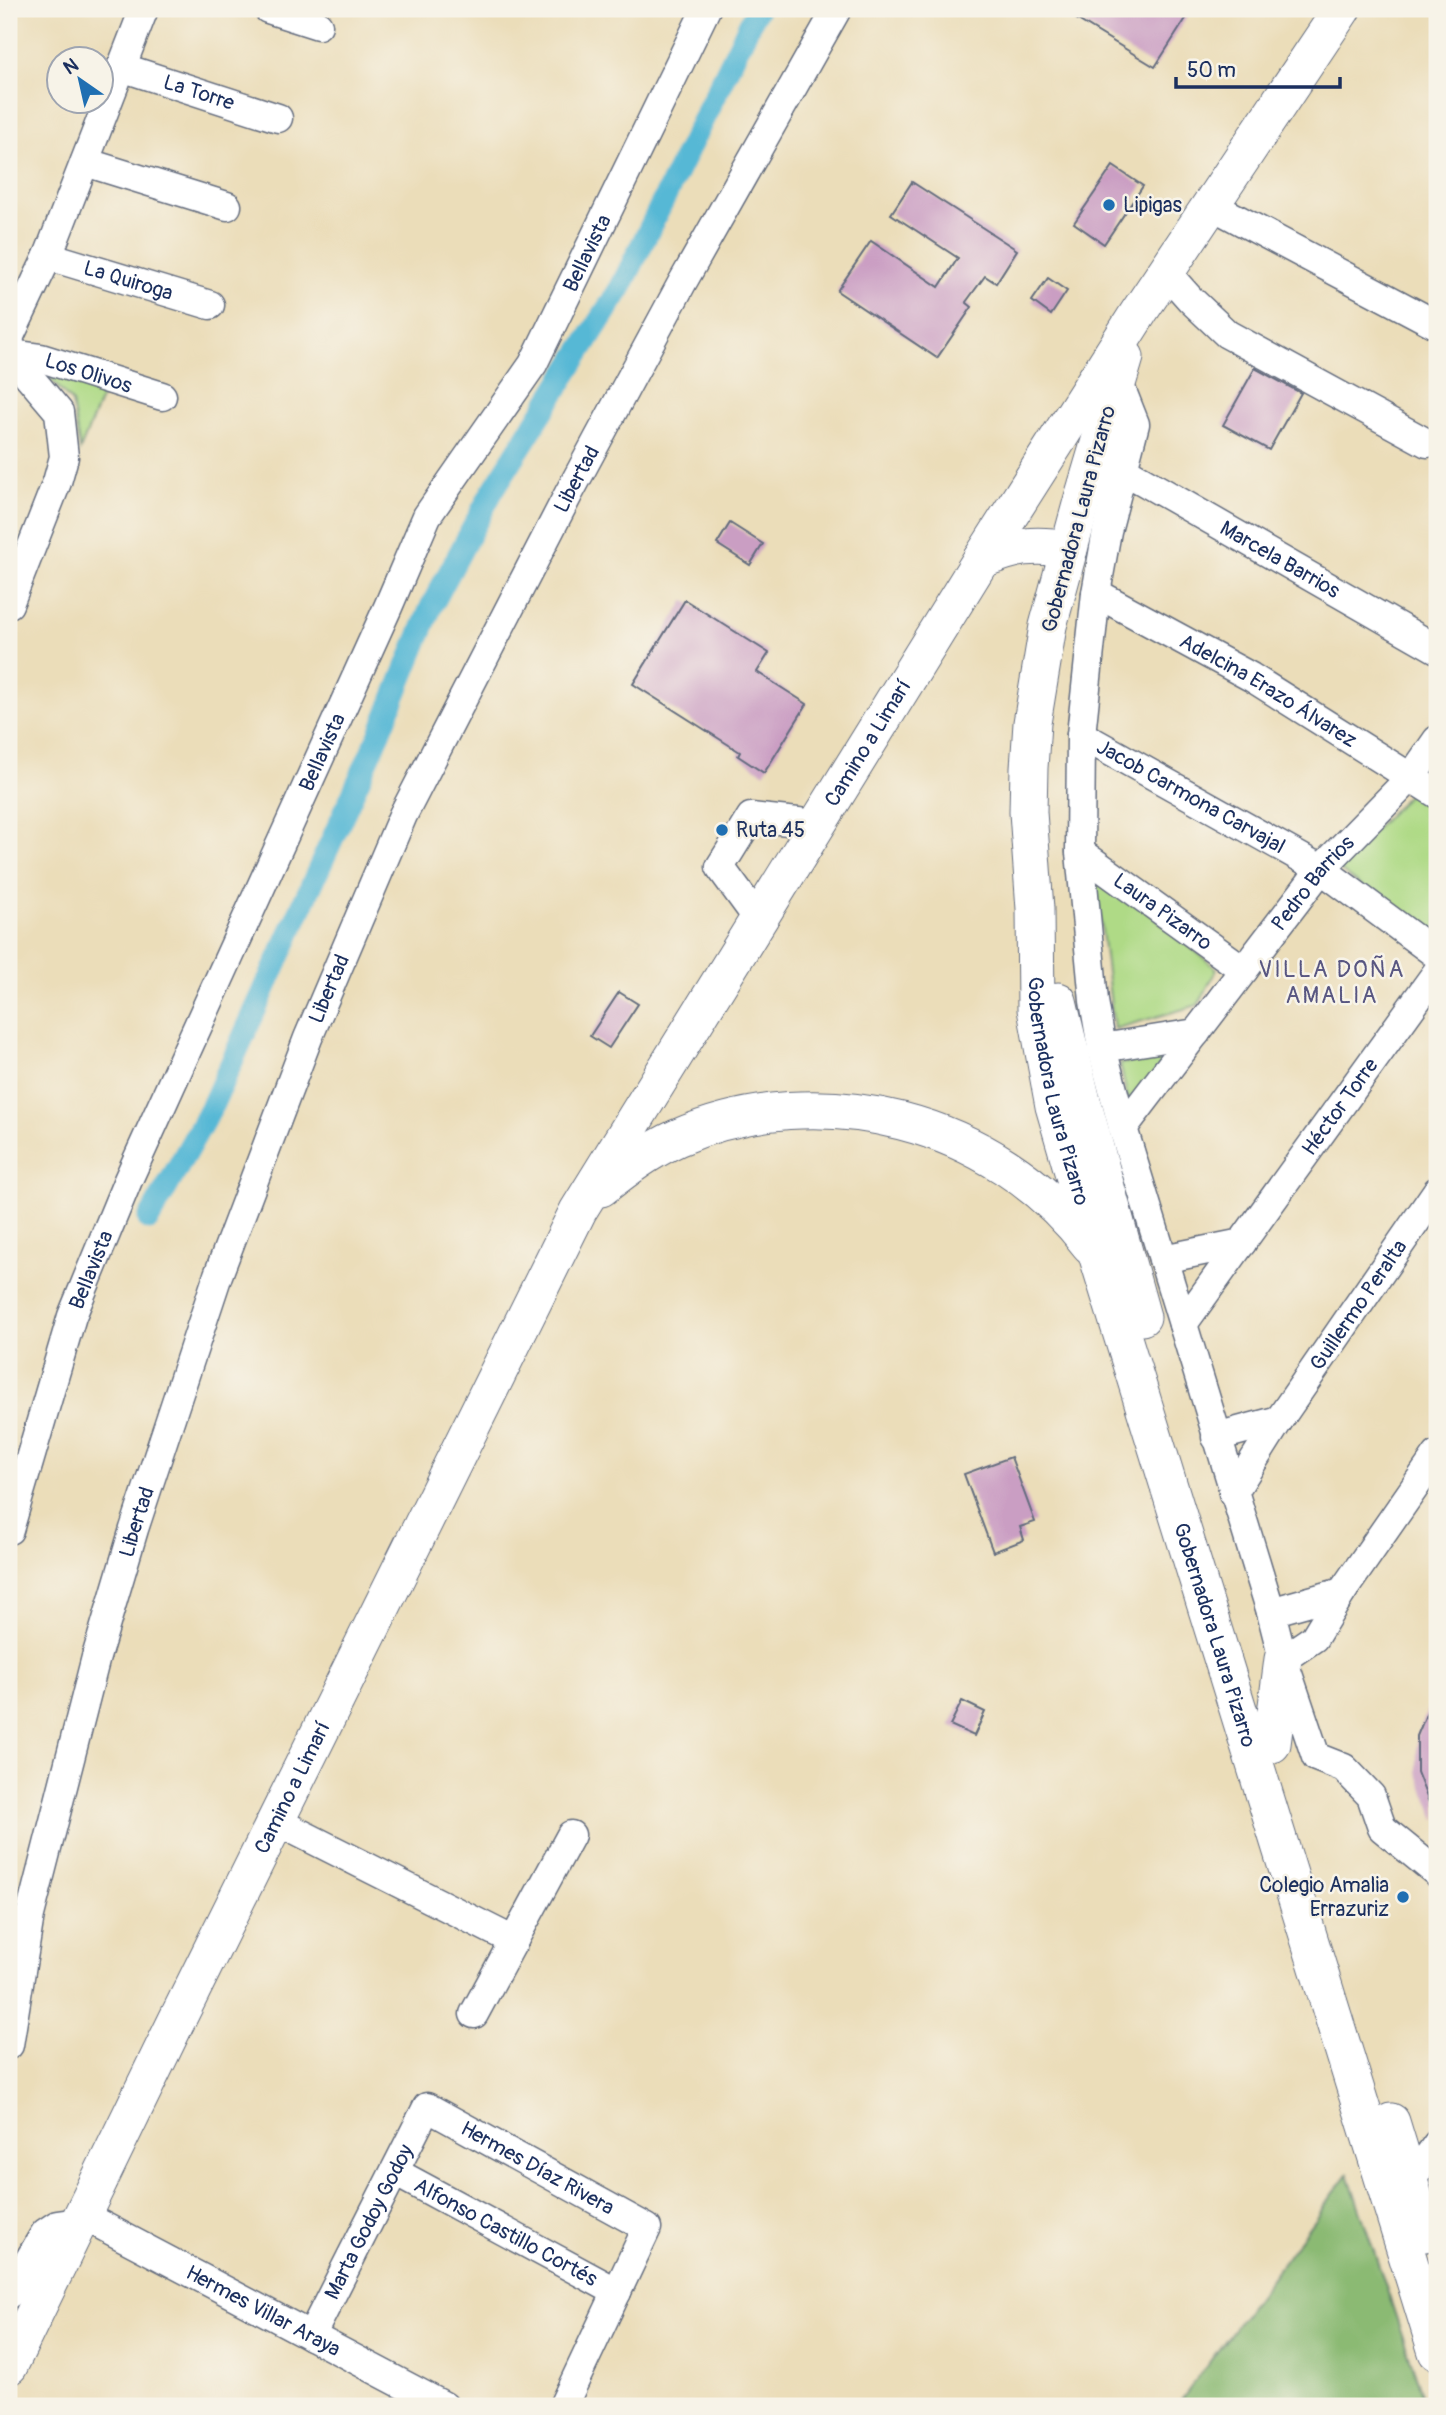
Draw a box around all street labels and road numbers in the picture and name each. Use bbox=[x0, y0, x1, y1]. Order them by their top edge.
street label: La Torre bbox=[160, 68, 239, 117]
street label: Bellavista bbox=[557, 210, 617, 296]
street label: La Quiroga bbox=[80, 254, 176, 307]
street label: Los Olivos bbox=[41, 347, 136, 399]
street label: Gobernadora Laura Pizarro bbox=[1036, 403, 1122, 635]
street label: Libertad bbox=[548, 441, 605, 517]
street label: Marcela Barrios bbox=[1215, 514, 1345, 605]
street label: Adelcina Erazo Álvarez bbox=[1175, 627, 1362, 754]
street label: Camino a Limarí bbox=[818, 674, 917, 811]
street label: Bellavista bbox=[293, 709, 352, 795]
street label: Jacob Carmona Carvajal bbox=[1092, 733, 1290, 860]
street label: Pedro Barrios bbox=[1265, 829, 1361, 936]
street label: Laura Pizarro bbox=[1108, 867, 1218, 956]
street label: Libertad bbox=[302, 950, 356, 1027]
street label: Gobernadora Laura Pizarro bbox=[1022, 977, 1096, 1208]
street label: Héctor Torre bbox=[1296, 1052, 1384, 1161]
street label: Bellavista bbox=[63, 1226, 119, 1313]
street label: Guillermo Peralta bbox=[1304, 1234, 1413, 1376]
street label: Libertad bbox=[113, 1483, 161, 1560]
street label: Gobernadora Laura Pizarro bbox=[1167, 1519, 1262, 1750]
street label: Camino a Limarí bbox=[248, 1717, 336, 1858]
street label: Hermes Díaz Rivera bbox=[456, 2115, 619, 2221]
street label: Marta Godoy Godoy bbox=[318, 2140, 419, 2304]
street label: Alfonso Castillo Cortés bbox=[409, 2171, 603, 2293]
street label: Hermes Villar Araya bbox=[181, 2259, 345, 2363]

